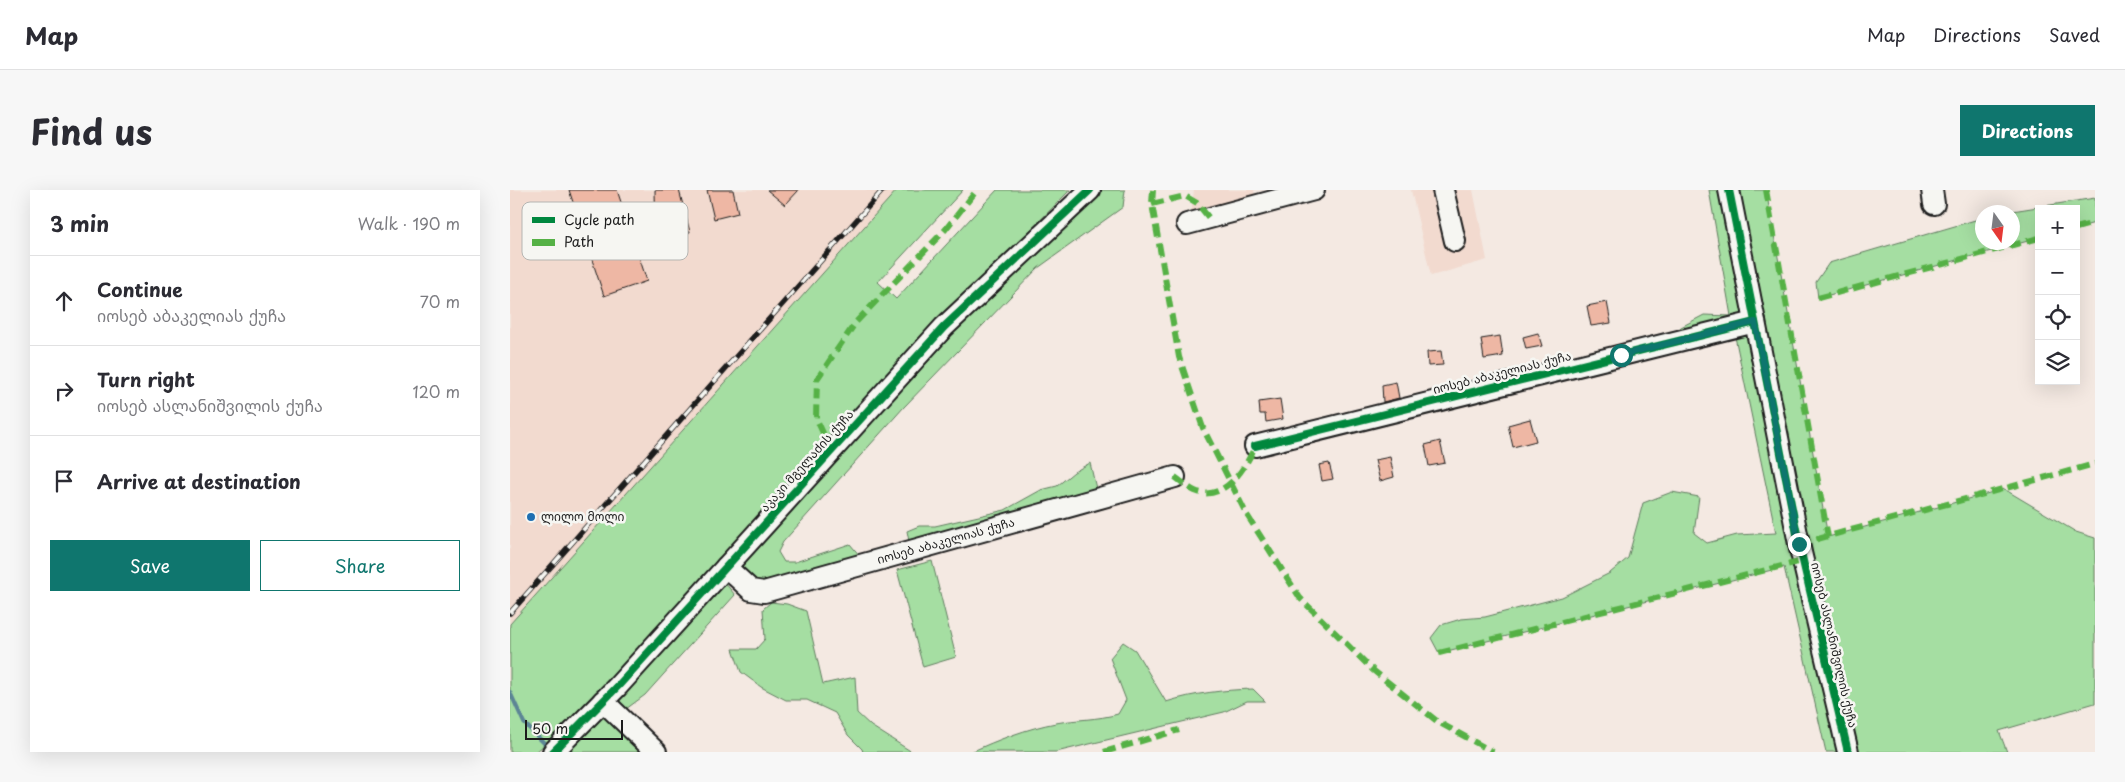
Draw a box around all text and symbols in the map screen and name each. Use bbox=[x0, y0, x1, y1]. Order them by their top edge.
text: Map bbox=[25, 17, 78, 53]
text: Map bbox=[1867, 21, 1905, 48]
text: Directions bbox=[1933, 21, 2021, 48]
text: Saved bbox=[2049, 21, 2100, 48]
text: Find us bbox=[30, 104, 152, 157]
button: Directions bbox=[1960, 105, 2095, 156]
legend bbox=[522, 202, 688, 260]
north arrow bbox=[1975, 205, 2020, 250]
map controls bbox=[2035, 205, 2080, 385]
button: + bbox=[2035, 205, 2080, 250]
text: 3 min bbox=[50, 207, 109, 239]
text: Cycle path bbox=[564, 209, 635, 230]
text: Walk · 190 m bbox=[358, 211, 460, 235]
text: Path bbox=[564, 231, 594, 252]
button: − bbox=[2035, 250, 2080, 295]
text: Continue bbox=[97, 275, 183, 303]
icon: ahead bbox=[50, 287, 78, 315]
text: 70 m bbox=[420, 289, 460, 313]
button: locate bbox=[2035, 295, 2080, 340]
text: იოსებ აბაკელიას ქუჩა bbox=[97, 303, 286, 327]
button: layers bbox=[2035, 340, 2080, 385]
route start bbox=[1610, 344, 1633, 367]
street label: იოსებ აბაკელიას ქუჩა bbox=[1431, 346, 1573, 398]
text: Turn right bbox=[97, 365, 195, 393]
icon: right bbox=[50, 377, 78, 405]
text: 120 m bbox=[413, 379, 460, 403]
text: იოსებ ასლანიშვილის ქუჩა bbox=[97, 393, 323, 417]
street label: აკაკი მგელაძის ქუჩა bbox=[755, 405, 857, 515]
icon: arrive bbox=[50, 467, 78, 495]
text: Arrive at destination bbox=[97, 467, 301, 495]
place label: ლილო მოლი bbox=[541, 507, 625, 525]
marker: ლილო მოლი bbox=[525, 511, 537, 523]
street label: იოსებ აბაკელიას ქუჩა bbox=[875, 512, 1016, 568]
route end bbox=[1788, 533, 1811, 556]
button: Save bbox=[50, 540, 250, 591]
button: Share bbox=[260, 540, 460, 591]
street label: იოსებ ასლანიშვილის ქუჩა bbox=[1807, 560, 1863, 729]
scale bar bbox=[525, 717, 622, 740]
text: 50 m bbox=[532, 718, 568, 739]

